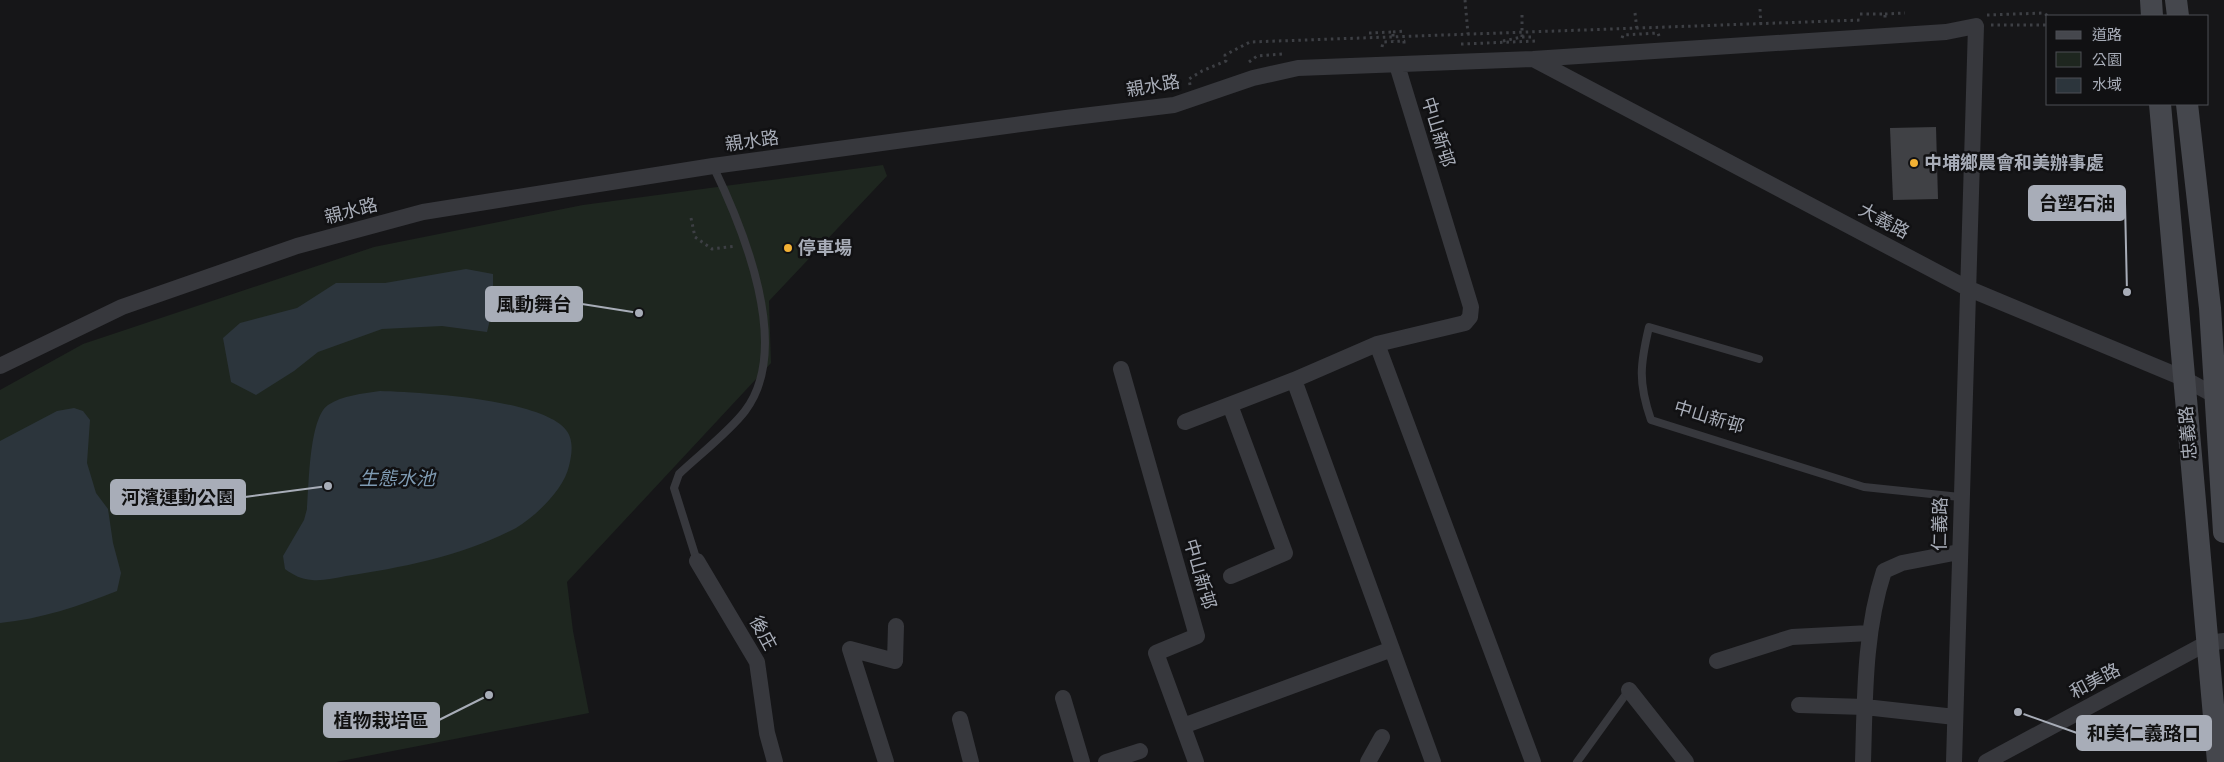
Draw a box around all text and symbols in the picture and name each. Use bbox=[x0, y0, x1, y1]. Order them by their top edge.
legend bbox=[2046, 15, 2209, 105]
text: 道路 bbox=[2092, 24, 2122, 46]
text: 公園 bbox=[2092, 49, 2122, 71]
street label: 親水路 bbox=[1124, 69, 1182, 103]
text: 水域 bbox=[2092, 74, 2122, 96]
street label: 中山新邨 bbox=[1415, 94, 1461, 170]
street label: 親水路 bbox=[723, 124, 781, 158]
place label: 中埔鄉農會和美辦事處 bbox=[1924, 150, 2104, 176]
marker: 中埔鄉農會和美辦事處 bbox=[1908, 157, 1920, 169]
callout: 台塑石油 bbox=[2029, 186, 2125, 220]
text: 台塑石油 bbox=[2039, 190, 2115, 217]
street label: 親水路 bbox=[322, 191, 380, 231]
street label: 大義路 bbox=[1854, 197, 1914, 245]
place label: 停車場 bbox=[798, 235, 852, 261]
marker: 停車場 bbox=[782, 242, 794, 254]
callout: 風動舞台 bbox=[486, 287, 582, 321]
text: 風動舞台 bbox=[496, 291, 572, 318]
street label: 中山新邨 bbox=[1671, 394, 1747, 440]
street label: 忠義路 bbox=[2173, 405, 2203, 461]
water label: 生態水池 bbox=[359, 465, 437, 492]
callout: 河濱運動公園 bbox=[111, 480, 245, 514]
text: 河濱運動公園 bbox=[121, 484, 235, 511]
street label: 仁義路 bbox=[1927, 497, 1953, 551]
street label: 中山新邨 bbox=[1178, 536, 1222, 612]
street label: 後庄 bbox=[743, 611, 783, 655]
street label: 和美路 bbox=[2065, 657, 2125, 705]
callout: 植物栽培區 bbox=[324, 703, 439, 737]
text: 植物栽培區 bbox=[333, 707, 429, 734]
callout: 和美仁義路口 bbox=[2077, 716, 2211, 750]
text: 和美仁義路口 bbox=[2087, 720, 2201, 747]

